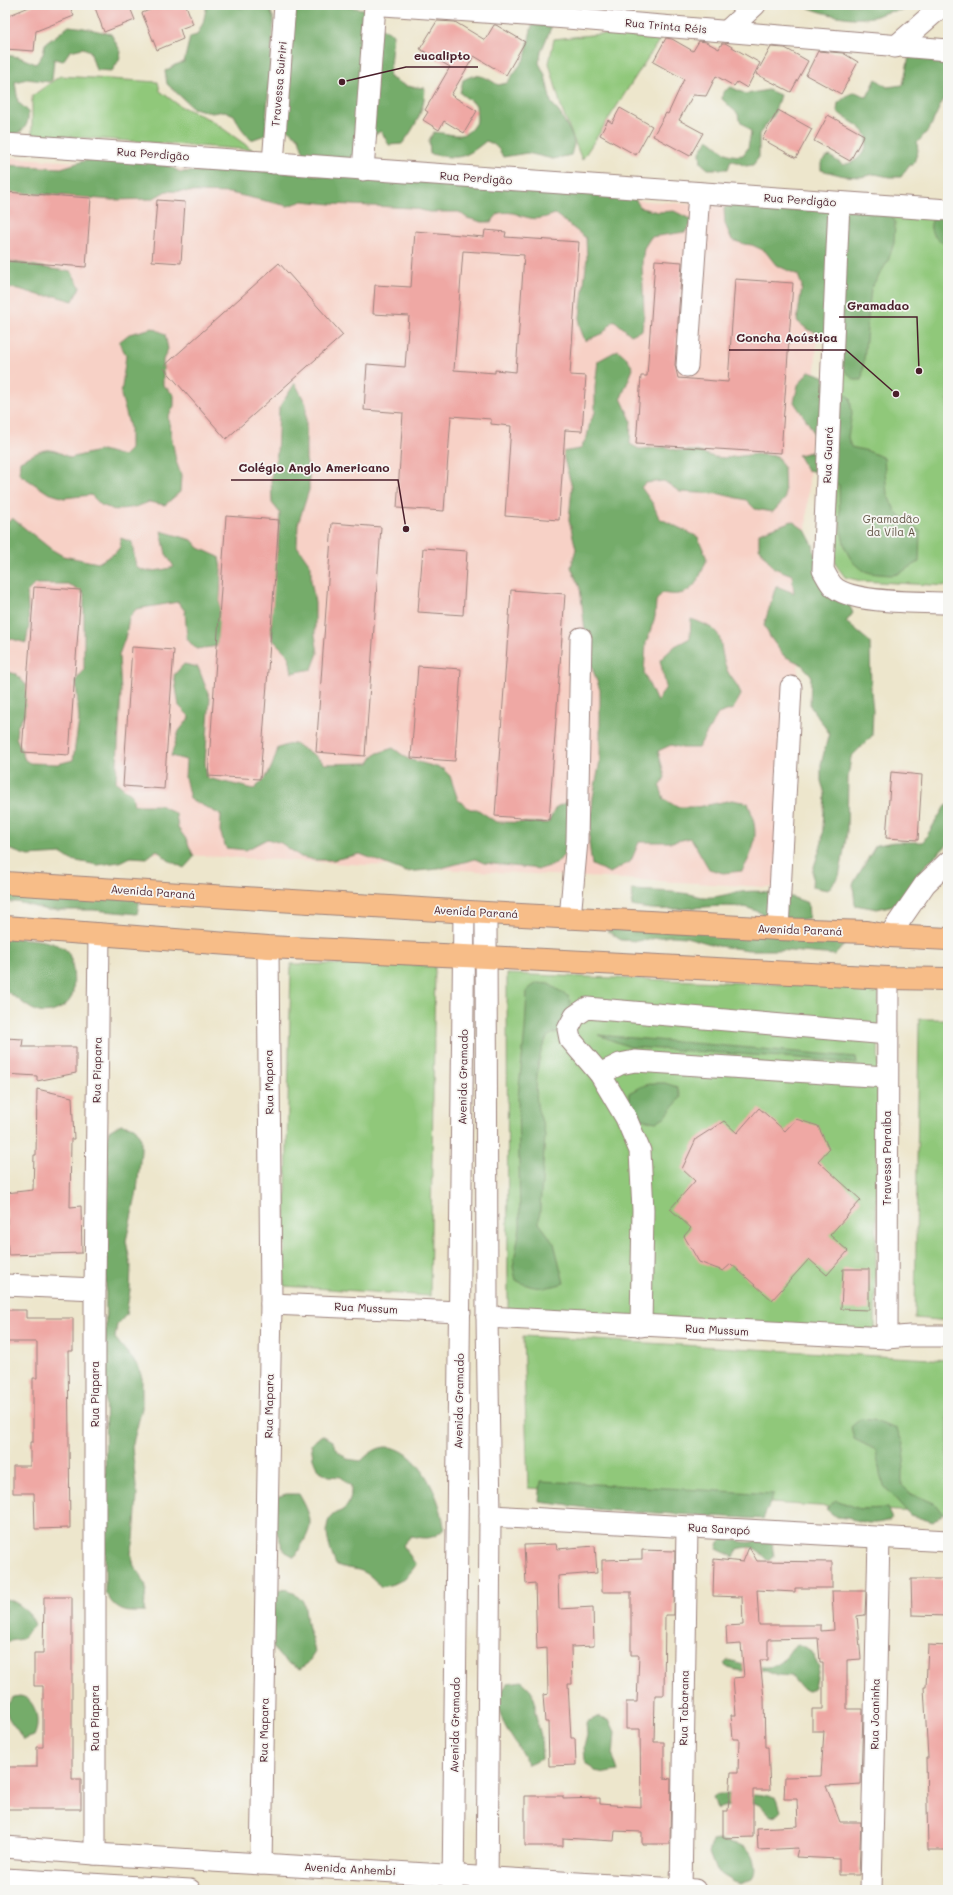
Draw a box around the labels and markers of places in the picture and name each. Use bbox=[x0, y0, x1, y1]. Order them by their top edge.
callout: eucalipto bbox=[406, 43, 478, 67]
callout: Gramadao bbox=[839, 293, 917, 317]
callout: Concha Acústica bbox=[729, 326, 846, 350]
callout: Colégio Anglo Americano bbox=[231, 456, 398, 480]

